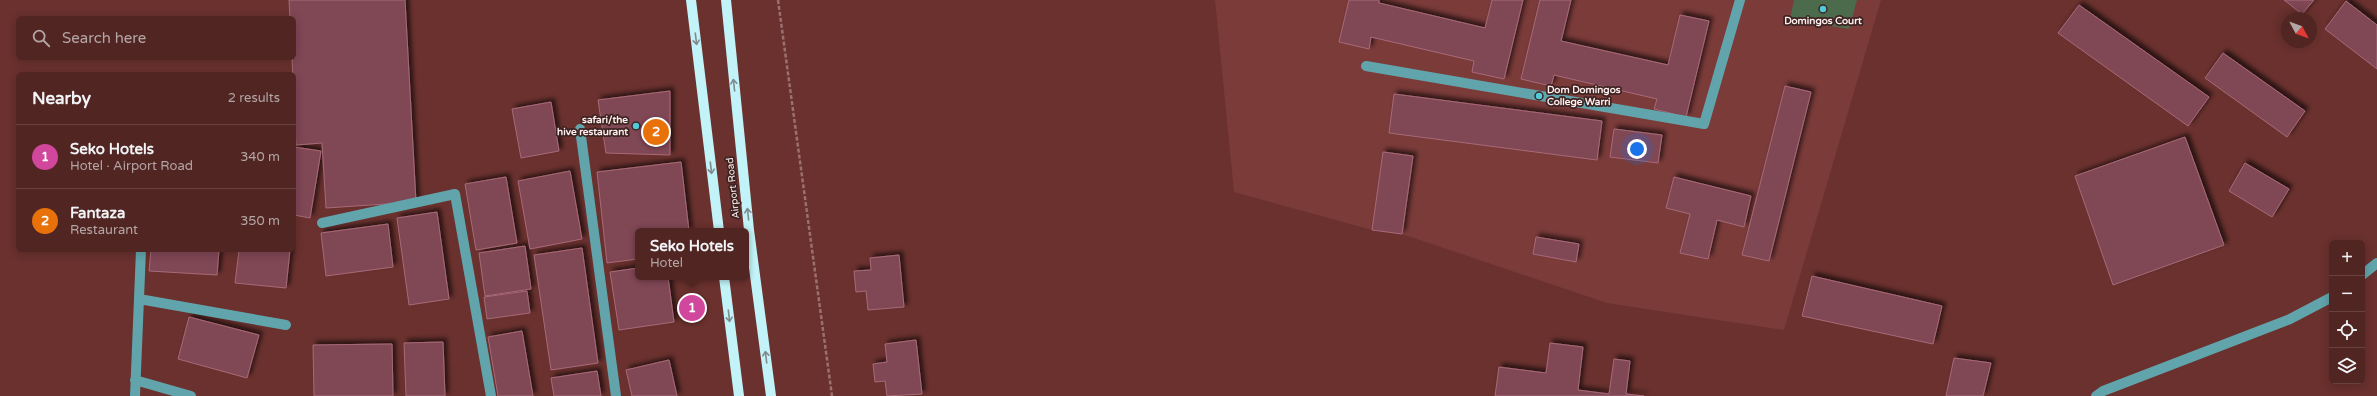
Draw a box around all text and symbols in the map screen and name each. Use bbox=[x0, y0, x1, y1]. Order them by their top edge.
marker: Domingos Court bbox=[1818, 4, 1828, 14]
north arrow bbox=[2281, 12, 2317, 48]
place label: Domingos Court bbox=[1784, 15, 1862, 27]
search box bbox=[16, 16, 296, 60]
icon: search bbox=[30, 27, 52, 49]
text: Search here bbox=[62, 29, 146, 47]
one-way arrow bbox=[692, 32, 699, 45]
one-way arrow bbox=[731, 79, 738, 92]
place label: Dom Domingos College Warri bbox=[1547, 84, 1621, 108]
text: Nearby bbox=[32, 88, 91, 109]
text: 2 results bbox=[228, 90, 280, 106]
marker: Dom Domingos College Warri bbox=[1534, 91, 1544, 101]
place label: safari/the hive restaurant bbox=[557, 114, 628, 138]
pin: 2 bbox=[643, 117, 669, 147]
marker: safari/the hive restaurant bbox=[631, 121, 641, 131]
your location bbox=[1627, 139, 1647, 159]
text: Seko Hotels bbox=[70, 140, 154, 158]
text: 1 bbox=[41, 149, 49, 165]
text: 340 m bbox=[240, 149, 280, 165]
street label: Airport Road bbox=[724, 157, 742, 219]
text: Hotel · Airport Road bbox=[70, 158, 193, 174]
one-way arrow bbox=[707, 161, 715, 174]
text: Fantaza bbox=[70, 204, 125, 222]
one-way arrow bbox=[744, 208, 752, 221]
text: 2 bbox=[41, 213, 49, 229]
text: 350 m bbox=[240, 213, 280, 229]
text: Restaurant bbox=[70, 222, 138, 238]
popup bbox=[635, 228, 749, 280]
text: Seko Hotels bbox=[650, 237, 734, 255]
map controls bbox=[2329, 240, 2365, 384]
button: + bbox=[2329, 240, 2365, 276]
text: Hotel bbox=[650, 255, 683, 271]
button: − bbox=[2329, 276, 2365, 312]
pin: 1 bbox=[679, 293, 705, 323]
one-way arrow bbox=[725, 309, 733, 322]
button: locate bbox=[2329, 312, 2365, 348]
button: layers bbox=[2329, 348, 2365, 384]
one-way arrow bbox=[762, 351, 770, 364]

